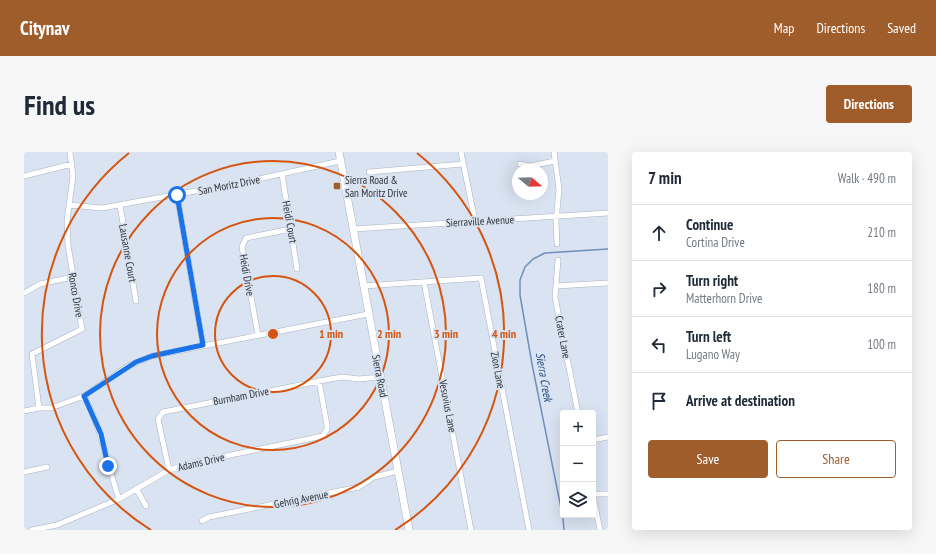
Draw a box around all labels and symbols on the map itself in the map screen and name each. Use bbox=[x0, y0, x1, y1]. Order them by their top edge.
north arrow bbox=[512, 164, 548, 200]
street label: San Moritz Drive bbox=[197, 172, 261, 198]
place label: Sierra Road & San Moritz Drive bbox=[345, 173, 408, 200]
marker: Sierra Road & San Moritz Drive bbox=[332, 181, 342, 191]
route start bbox=[168, 186, 186, 204]
street label: Heidi Court bbox=[279, 200, 301, 244]
street label: Sierraville Avenue bbox=[446, 212, 515, 230]
street label: Lausanne Court bbox=[116, 223, 140, 283]
street label: Heidi Drive bbox=[236, 253, 258, 297]
street label: Ronco Drive bbox=[65, 272, 87, 319]
street label: Crater Lane bbox=[552, 314, 574, 360]
text: 1 min bbox=[319, 326, 343, 341]
text: 2 min bbox=[377, 326, 401, 341]
text: 3 min bbox=[434, 326, 458, 341]
text: 4 min bbox=[492, 326, 516, 341]
centre of rings bbox=[266, 327, 280, 341]
street label: Zion Lane bbox=[488, 350, 509, 390]
water label: Sierra Creek bbox=[533, 351, 556, 404]
street label: Sierra Road bbox=[369, 353, 391, 399]
street label: Vesuvius Lane bbox=[436, 378, 460, 434]
street label: Burnham Drive bbox=[212, 384, 271, 408]
street label: Adams Drive bbox=[176, 450, 226, 474]
route end bbox=[99, 457, 117, 475]
street label: Gehrig Avenue bbox=[273, 487, 330, 511]

